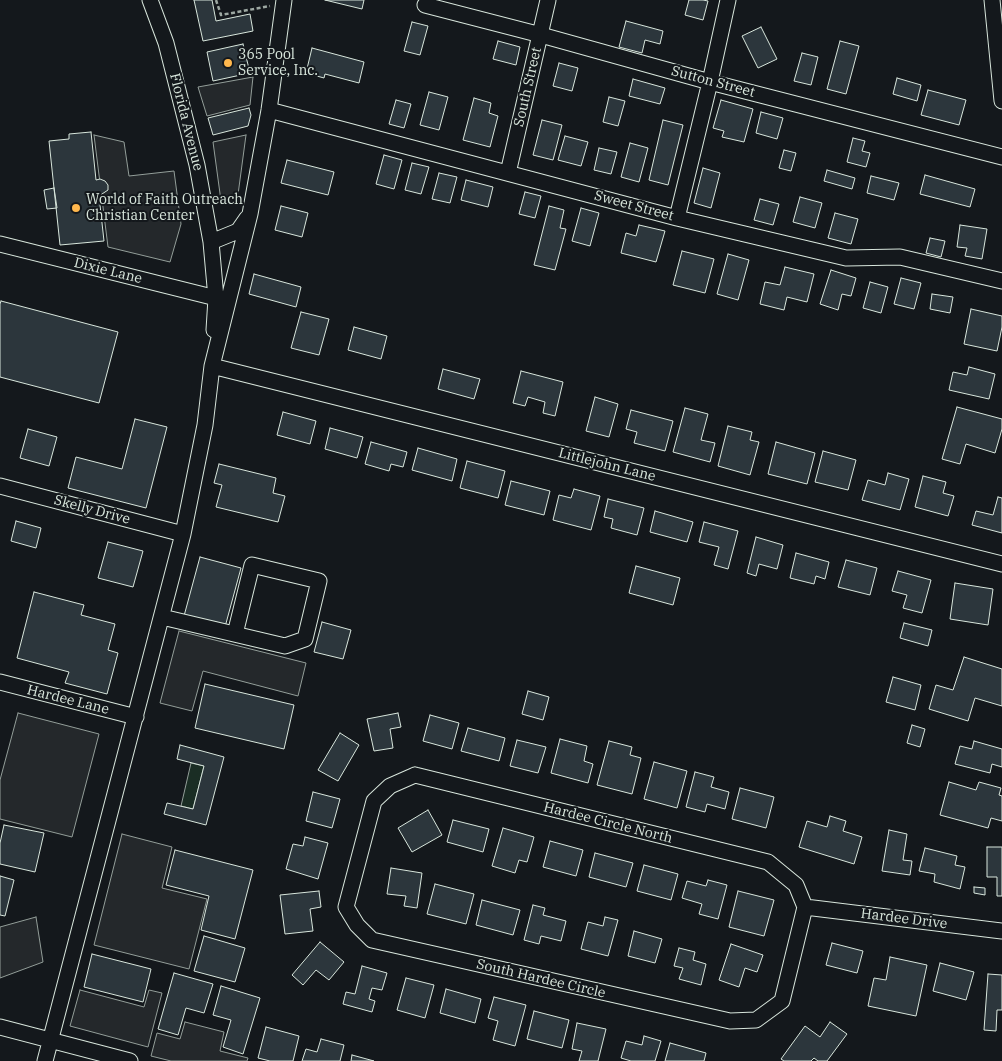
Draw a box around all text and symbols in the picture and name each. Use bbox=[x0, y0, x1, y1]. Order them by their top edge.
street label: South Street bbox=[511, 46, 545, 128]
place label: 365 Pool Service, Inc. bbox=[238, 47, 318, 80]
marker: 365 Pool Service, Inc. bbox=[222, 57, 234, 69]
street label: Sutton Street bbox=[669, 63, 757, 101]
street label: Florida Avenue bbox=[166, 71, 206, 173]
street label: Sweet Street bbox=[592, 187, 676, 225]
place label: World of Faith Outreach Christian Center bbox=[86, 192, 243, 224]
marker: World of Faith Outreach Christian Center bbox=[70, 202, 82, 214]
street label: Dixie Lane bbox=[72, 254, 144, 288]
street label: Littlejohn Lane bbox=[557, 445, 657, 485]
street label: Skelly Drive bbox=[52, 492, 132, 528]
street label: Hardee Lane bbox=[25, 682, 111, 718]
street label: Hardee Circle North bbox=[542, 799, 674, 847]
street label: Hardee Drive bbox=[860, 905, 948, 933]
street label: South Hardee Circle bbox=[475, 956, 607, 1002]

